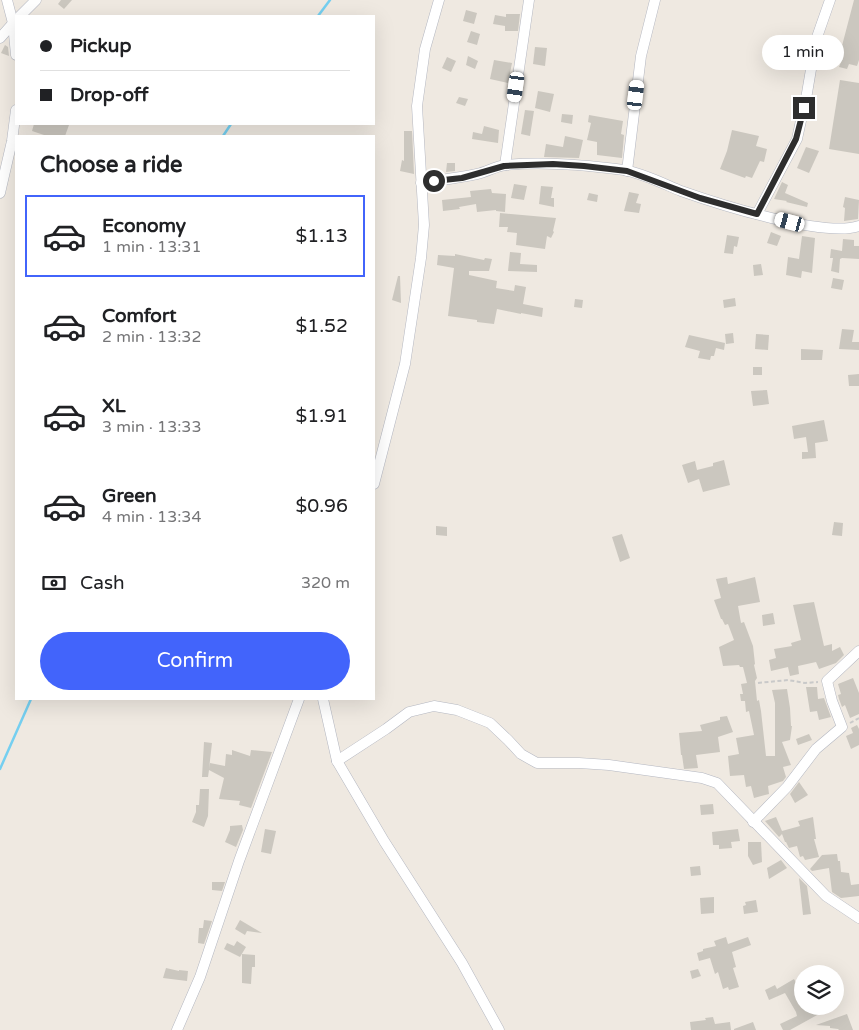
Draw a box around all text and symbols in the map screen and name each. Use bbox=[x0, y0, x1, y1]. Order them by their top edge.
text: Pickup bbox=[70, 35, 131, 57]
callout: 1 min bbox=[763, 36, 845, 70]
text: 1 min bbox=[782, 42, 824, 62]
car bbox=[506, 71, 525, 103]
car bbox=[626, 79, 645, 111]
text: Drop-off bbox=[70, 84, 149, 106]
route end bbox=[793, 97, 815, 119]
text: Choose a ride bbox=[40, 152, 183, 178]
route start bbox=[423, 170, 445, 192]
car bbox=[773, 211, 806, 233]
icon: car bbox=[42, 214, 87, 259]
text: Economy bbox=[102, 215, 186, 237]
text: $1.13 bbox=[296, 225, 348, 247]
text: 1 min · 13:31 bbox=[102, 237, 201, 257]
icon: car bbox=[42, 304, 87, 349]
text: Comfort bbox=[102, 305, 176, 327]
text: $1.52 bbox=[296, 315, 348, 337]
text: 2 min · 13:32 bbox=[102, 327, 201, 347]
icon: car bbox=[42, 394, 87, 439]
text: XL bbox=[102, 395, 126, 417]
text: $1.91 bbox=[296, 405, 348, 427]
text: 3 min · 13:33 bbox=[102, 417, 201, 437]
icon: car bbox=[42, 484, 87, 529]
text: Green bbox=[102, 485, 156, 507]
text: $0.96 bbox=[296, 495, 348, 517]
text: 4 min · 13:34 bbox=[102, 507, 201, 527]
icon: cash bbox=[40, 569, 68, 597]
text: Cash bbox=[80, 572, 125, 594]
text: 320 m bbox=[301, 573, 350, 593]
button: Confirm bbox=[40, 632, 350, 690]
map controls bbox=[794, 965, 844, 1015]
button: layers bbox=[794, 965, 844, 1015]

